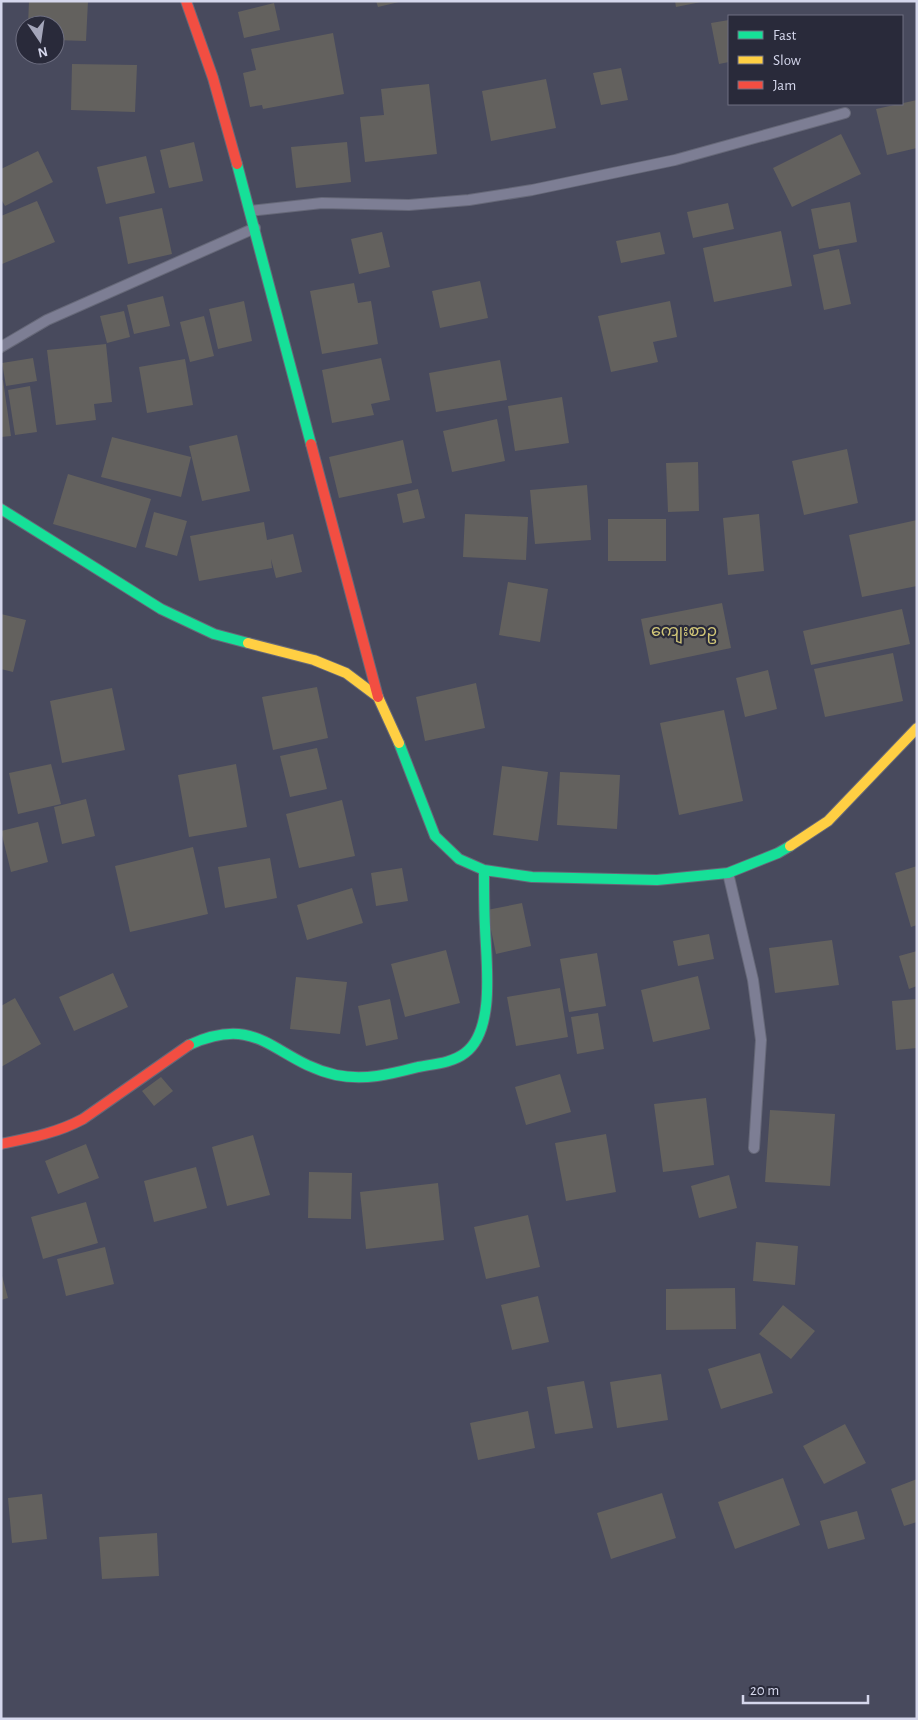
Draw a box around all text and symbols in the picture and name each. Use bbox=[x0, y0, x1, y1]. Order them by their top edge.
north arrow bbox=[15, 15, 65, 65]
legend bbox=[728, 15, 903, 105]
text: Fast bbox=[773, 28, 797, 43]
text: N bbox=[36, 44, 49, 60]
text: Slow bbox=[773, 53, 801, 68]
text: Jam bbox=[773, 78, 796, 93]
district label: ကျေးစာဥ bbox=[651, 623, 717, 644]
scale bar bbox=[743, 1672, 868, 1704]
text: 20 m bbox=[750, 1683, 779, 1698]

